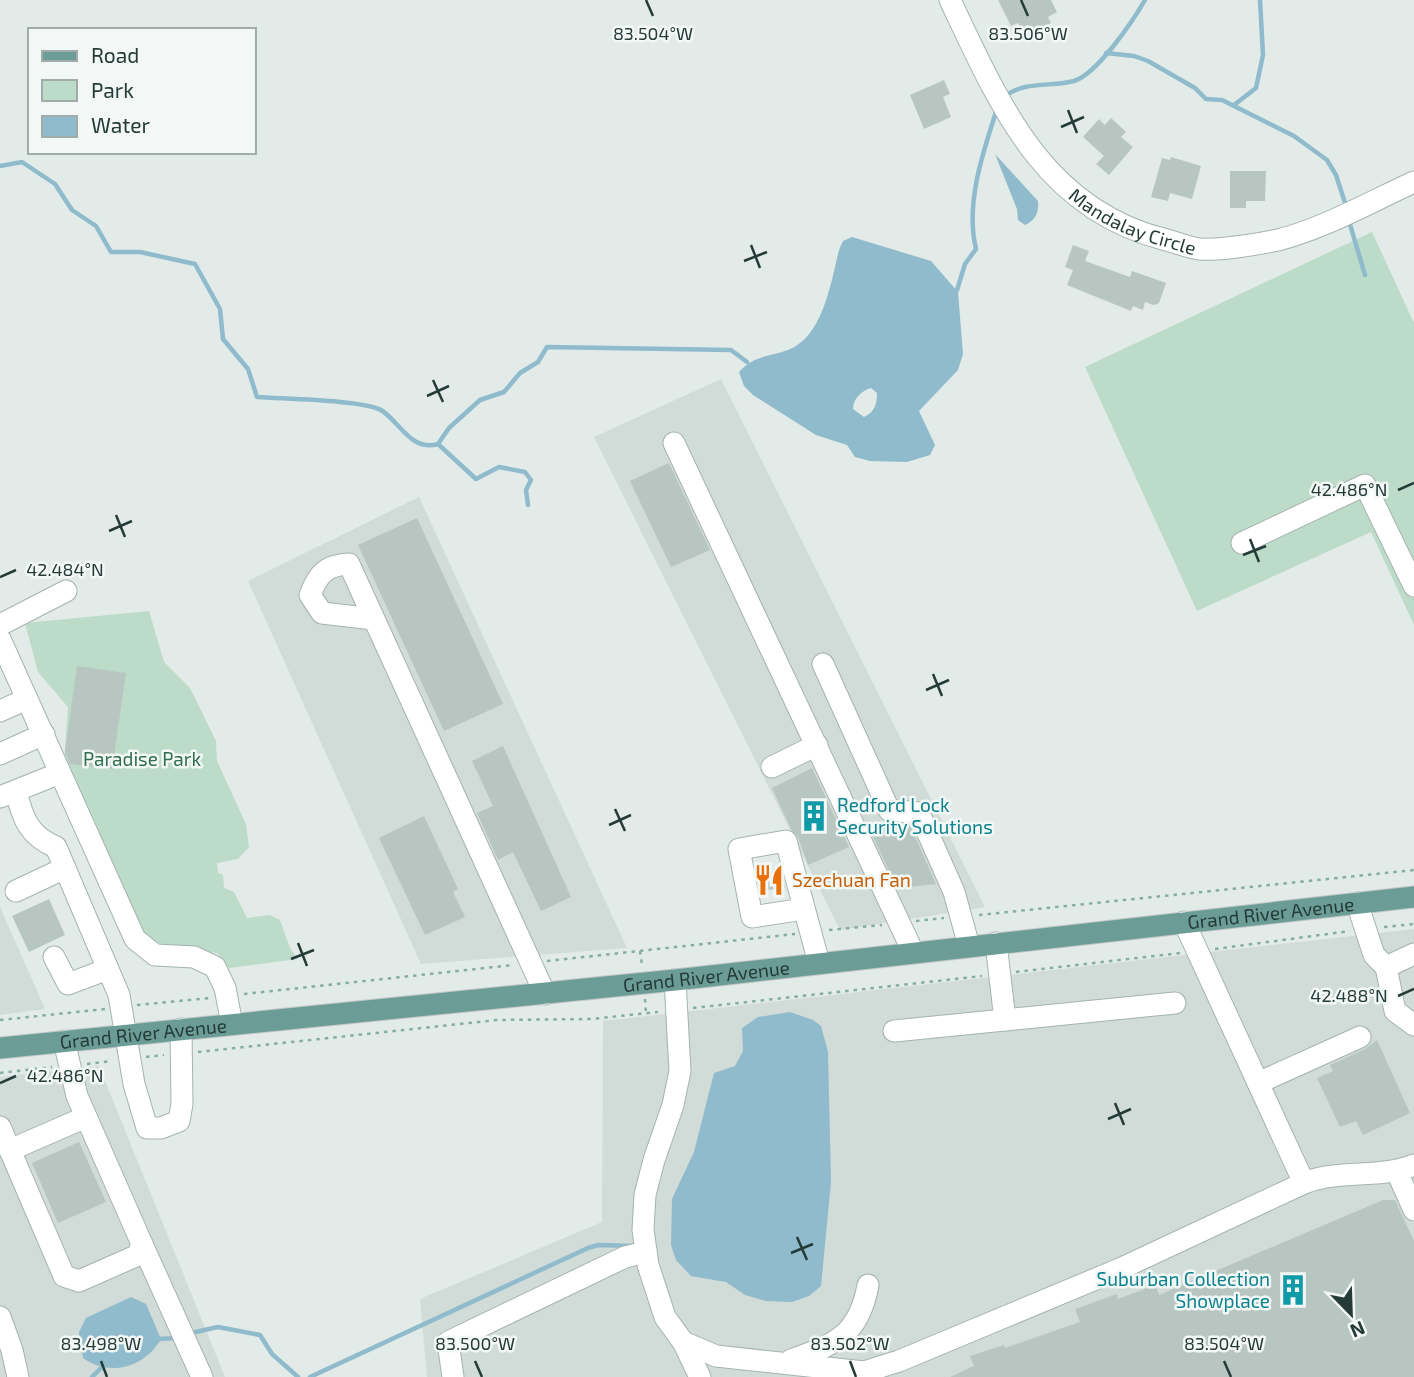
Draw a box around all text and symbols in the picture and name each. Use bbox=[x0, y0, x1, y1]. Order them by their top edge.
text: 83.504°W bbox=[613, 22, 693, 44]
text: 83.506°W bbox=[988, 22, 1068, 44]
legend bbox=[28, 28, 256, 154]
text: Road bbox=[91, 42, 139, 67]
text: Park bbox=[91, 77, 134, 102]
text: Water bbox=[91, 112, 150, 137]
street label: Mandalay Circle bbox=[1065, 183, 1199, 259]
text: 42.486°N bbox=[1311, 478, 1387, 500]
text: 42.484°N bbox=[26, 558, 104, 580]
park label: Paradise Park bbox=[83, 747, 201, 770]
place label: Redford Lock Security Solutions bbox=[837, 793, 993, 838]
building icon: Redford Lock Security Solutions bbox=[797, 799, 831, 833]
restaurant icon: Szechuan Fan bbox=[752, 863, 786, 897]
place label: Szechuan Fan bbox=[792, 868, 911, 891]
street label: Grand River Avenue bbox=[1186, 892, 1355, 933]
street label: Grand River Avenue bbox=[622, 955, 791, 996]
text: 42.488°N bbox=[1310, 984, 1388, 1006]
street label: Grand River Avenue bbox=[59, 1013, 228, 1053]
text: 42.486°N bbox=[27, 1064, 103, 1086]
place label: Suburban Collection Showplace bbox=[1097, 1267, 1270, 1312]
building icon: Suburban Collection Showplace bbox=[1276, 1273, 1310, 1307]
north arrow bbox=[1316, 1279, 1386, 1349]
text: N bbox=[1347, 1317, 1369, 1343]
text: 83.498°W bbox=[61, 1332, 141, 1354]
text: 83.500°W bbox=[435, 1332, 515, 1354]
text: 83.502°W bbox=[810, 1332, 890, 1354]
text: 83.504°W bbox=[1184, 1332, 1264, 1354]

